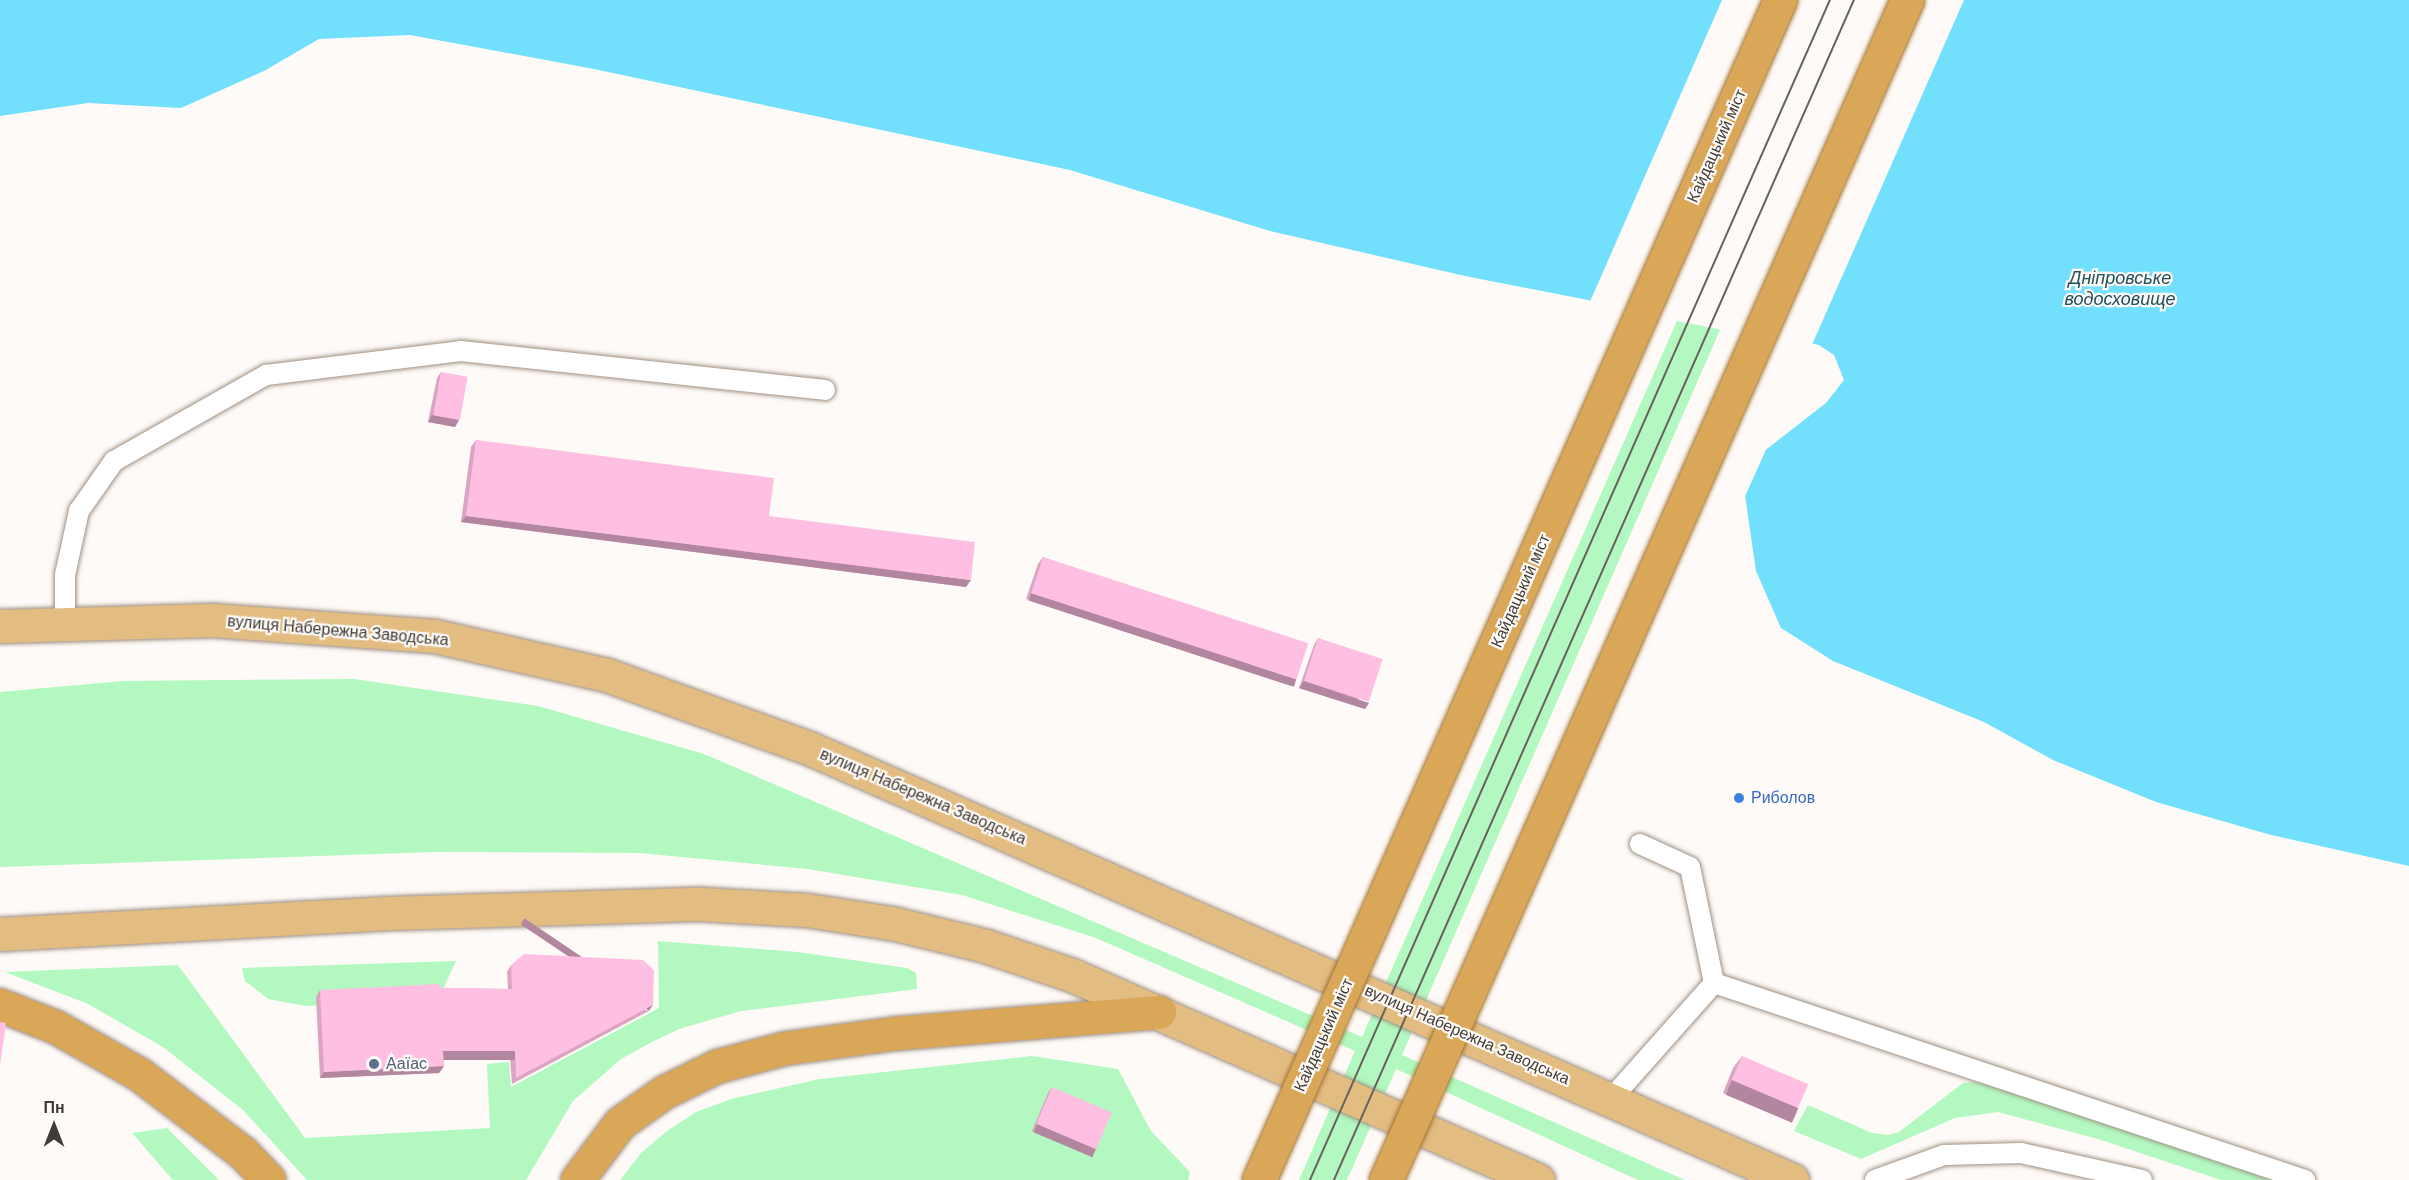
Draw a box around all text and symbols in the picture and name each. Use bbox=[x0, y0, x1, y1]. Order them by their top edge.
street label: Кайдацький міст bbox=[1683, 86, 1751, 206]
water label: Дніпровське водосховище bbox=[2064, 268, 2176, 310]
street label: Кайдацький міст bbox=[1487, 531, 1555, 651]
street label: вулиця Набережна Заводська bbox=[227, 612, 449, 650]
street label: вулиця Набережна Заводська bbox=[817, 745, 1029, 849]
place label: Риболов bbox=[1751, 788, 1815, 808]
marker: Риболов bbox=[1732, 791, 1746, 805]
street label: Кайдацький міст bbox=[1290, 975, 1358, 1095]
street label: вулиця Набережна Заводська bbox=[1362, 981, 1572, 1089]
place label: Ааїас bbox=[386, 1054, 427, 1074]
marker: Ааїас bbox=[367, 1057, 381, 1071]
north arrow bbox=[24, 1096, 84, 1156]
text: Пн bbox=[43, 1097, 65, 1118]

